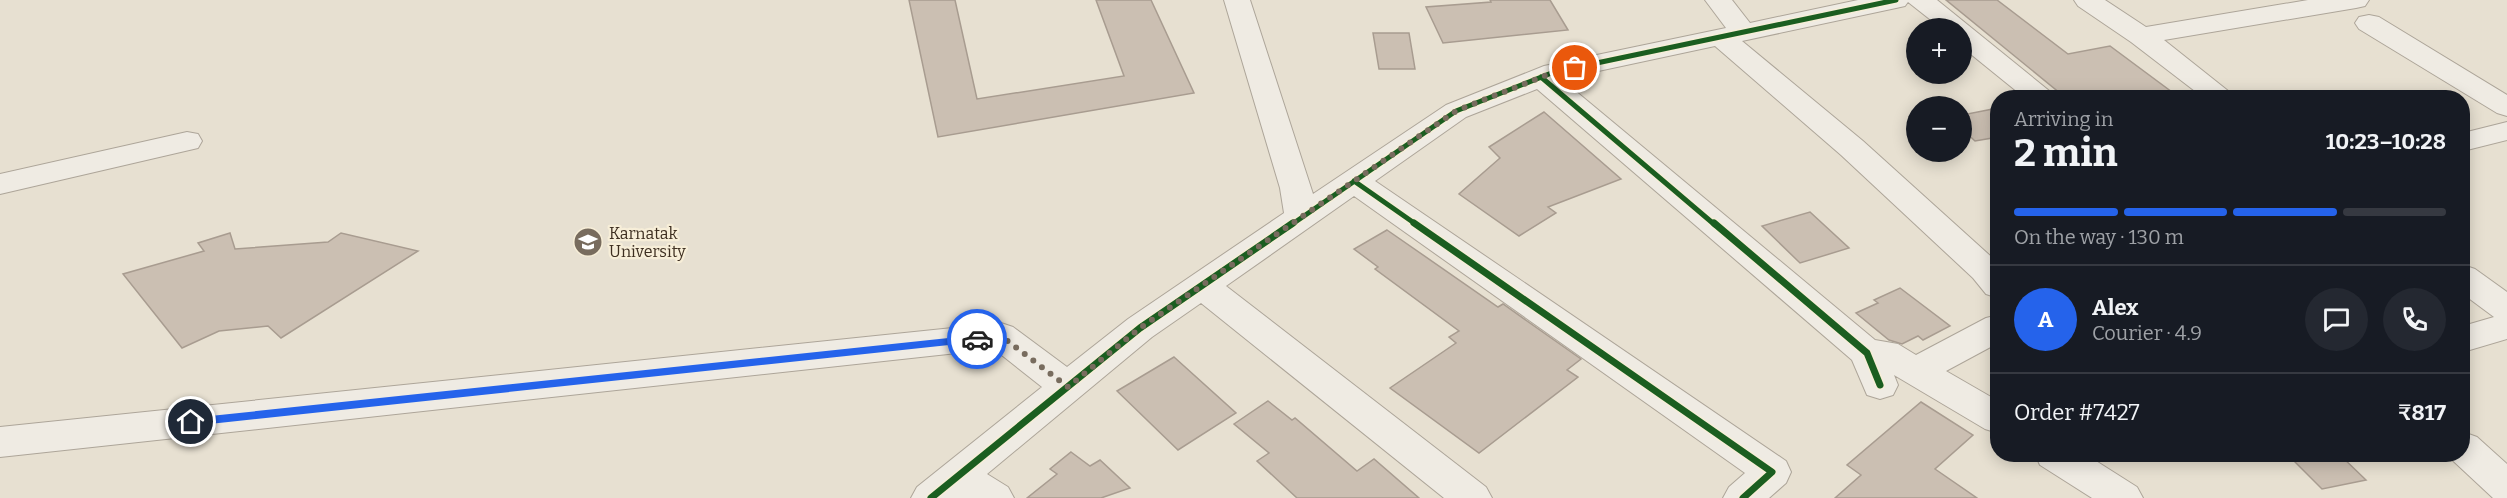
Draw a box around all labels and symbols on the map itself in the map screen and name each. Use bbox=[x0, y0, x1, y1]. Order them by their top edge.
pin bbox=[1549, 42, 1600, 93]
place label: Karnatak University bbox=[609, 224, 686, 261]
school or university icon: Karnatak University bbox=[572, 226, 604, 258]
courier bbox=[947, 309, 1007, 369]
pin bbox=[165, 396, 216, 447]

